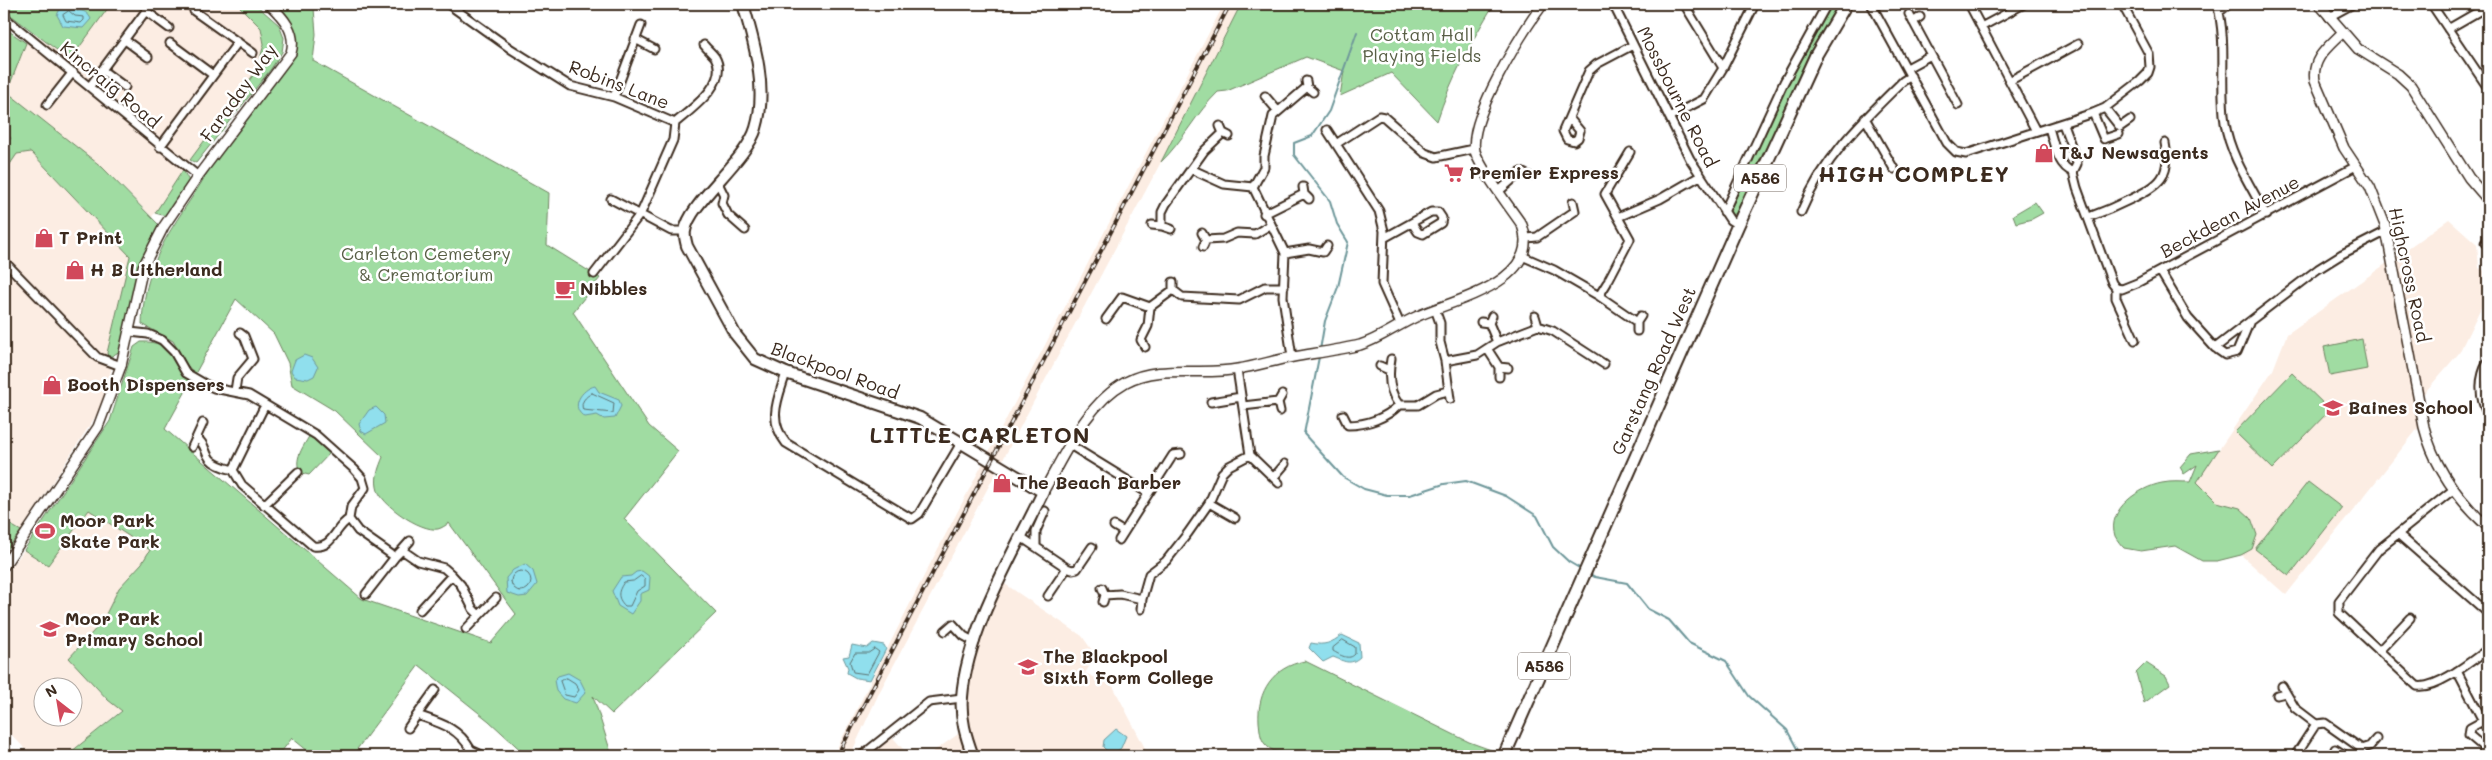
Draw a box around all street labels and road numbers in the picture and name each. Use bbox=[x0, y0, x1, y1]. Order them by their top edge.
street label: Mossbourne Road bbox=[1632, 22, 1724, 171]
street label: Kincraig Road bbox=[56, 35, 166, 133]
street label: Faraday Way bbox=[194, 39, 282, 146]
street label: Robins Lane bbox=[566, 54, 673, 114]
road number: A586 bbox=[1734, 164, 1786, 192]
street label: Beckdean Avenue bbox=[2156, 169, 2303, 263]
street label: Highcross Road bbox=[2384, 205, 2436, 344]
street label: Garstang Road West bbox=[1605, 283, 1701, 459]
street label: Blackpool Road bbox=[768, 336, 903, 404]
road number: A586 bbox=[1518, 652, 1570, 679]

